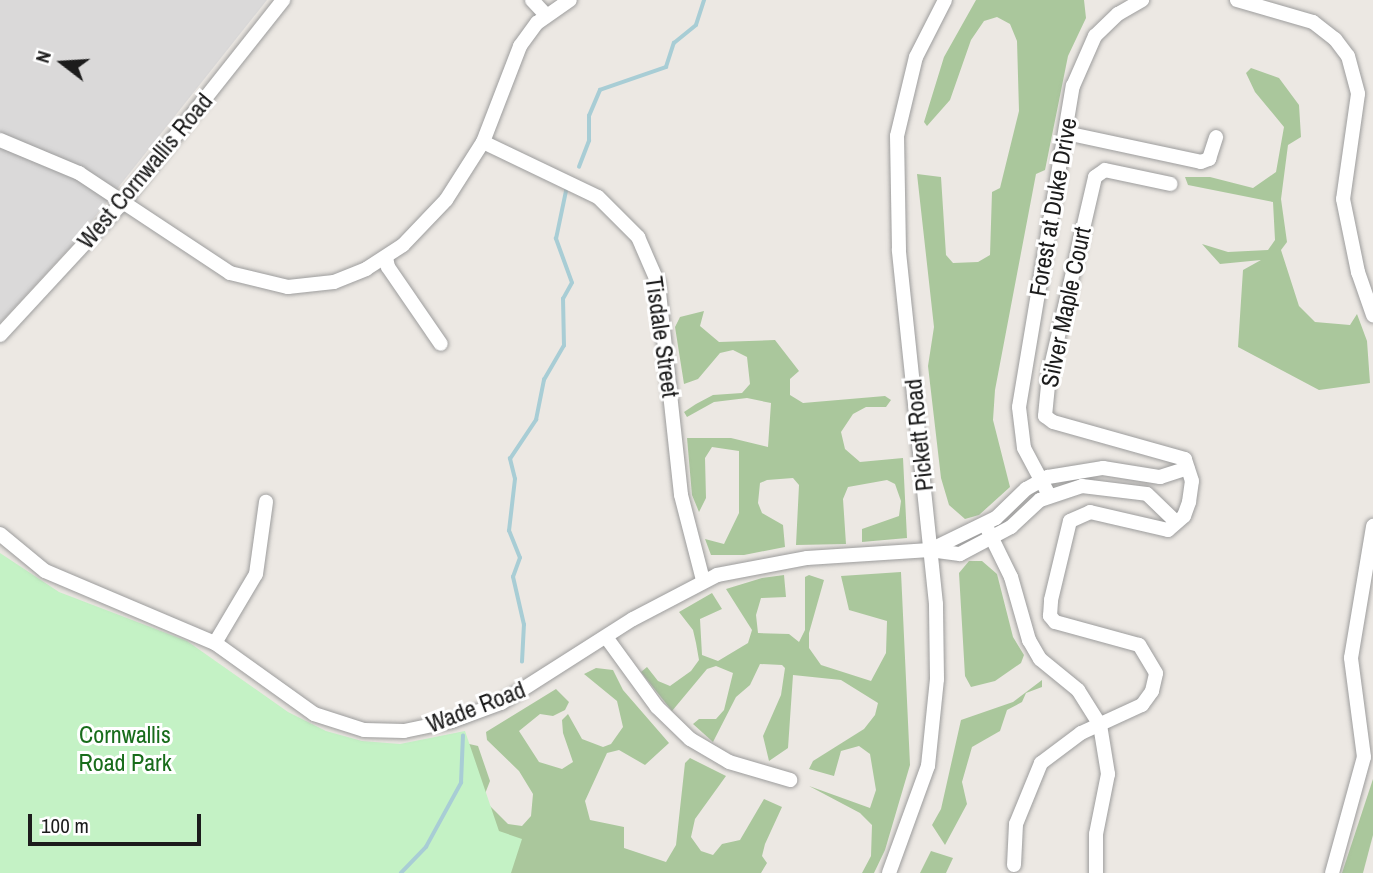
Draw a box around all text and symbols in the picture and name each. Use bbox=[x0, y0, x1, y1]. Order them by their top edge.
north arrow bbox=[28, 28, 98, 98]
text: N bbox=[29, 48, 57, 66]
street label: West Cornwallis Road bbox=[72, 87, 218, 255]
street label: Forest at Duke Drive bbox=[1023, 116, 1083, 298]
street label: Silver Maple Court bbox=[1035, 224, 1097, 390]
street label: Tisdale Street bbox=[639, 275, 685, 399]
street label: Pickett Road bbox=[899, 377, 939, 493]
street label: Wade Road bbox=[423, 675, 529, 739]
park label: Cornwallis Road Park bbox=[79, 721, 171, 777]
scale bar bbox=[32, 800, 205, 844]
text: 100 m bbox=[41, 811, 89, 840]

